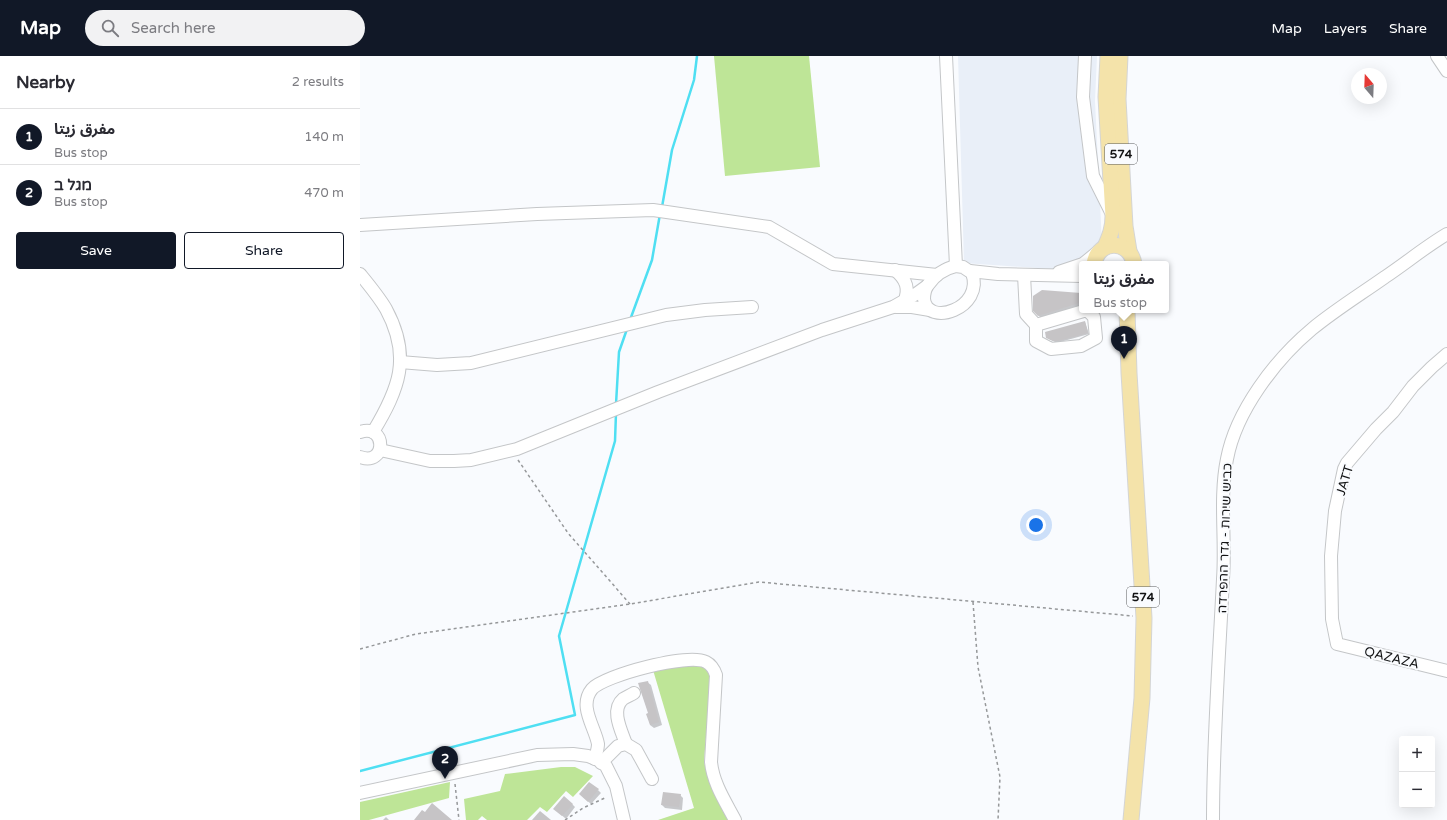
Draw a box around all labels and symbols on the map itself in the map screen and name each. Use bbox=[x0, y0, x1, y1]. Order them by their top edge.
north arrow bbox=[1351, 68, 1387, 104]
road number: 574 bbox=[1105, 144, 1137, 164]
pin: 1 bbox=[1111, 326, 1137, 359]
street label: כביש שירות - גדר ההפרדה bbox=[1214, 463, 1236, 614]
street label: JATT bbox=[1333, 463, 1357, 497]
your location bbox=[1026, 515, 1046, 535]
road number: 574 bbox=[1127, 587, 1159, 607]
street label: QAZAZA bbox=[1363, 643, 1421, 673]
pin: 2 bbox=[432, 746, 458, 779]

